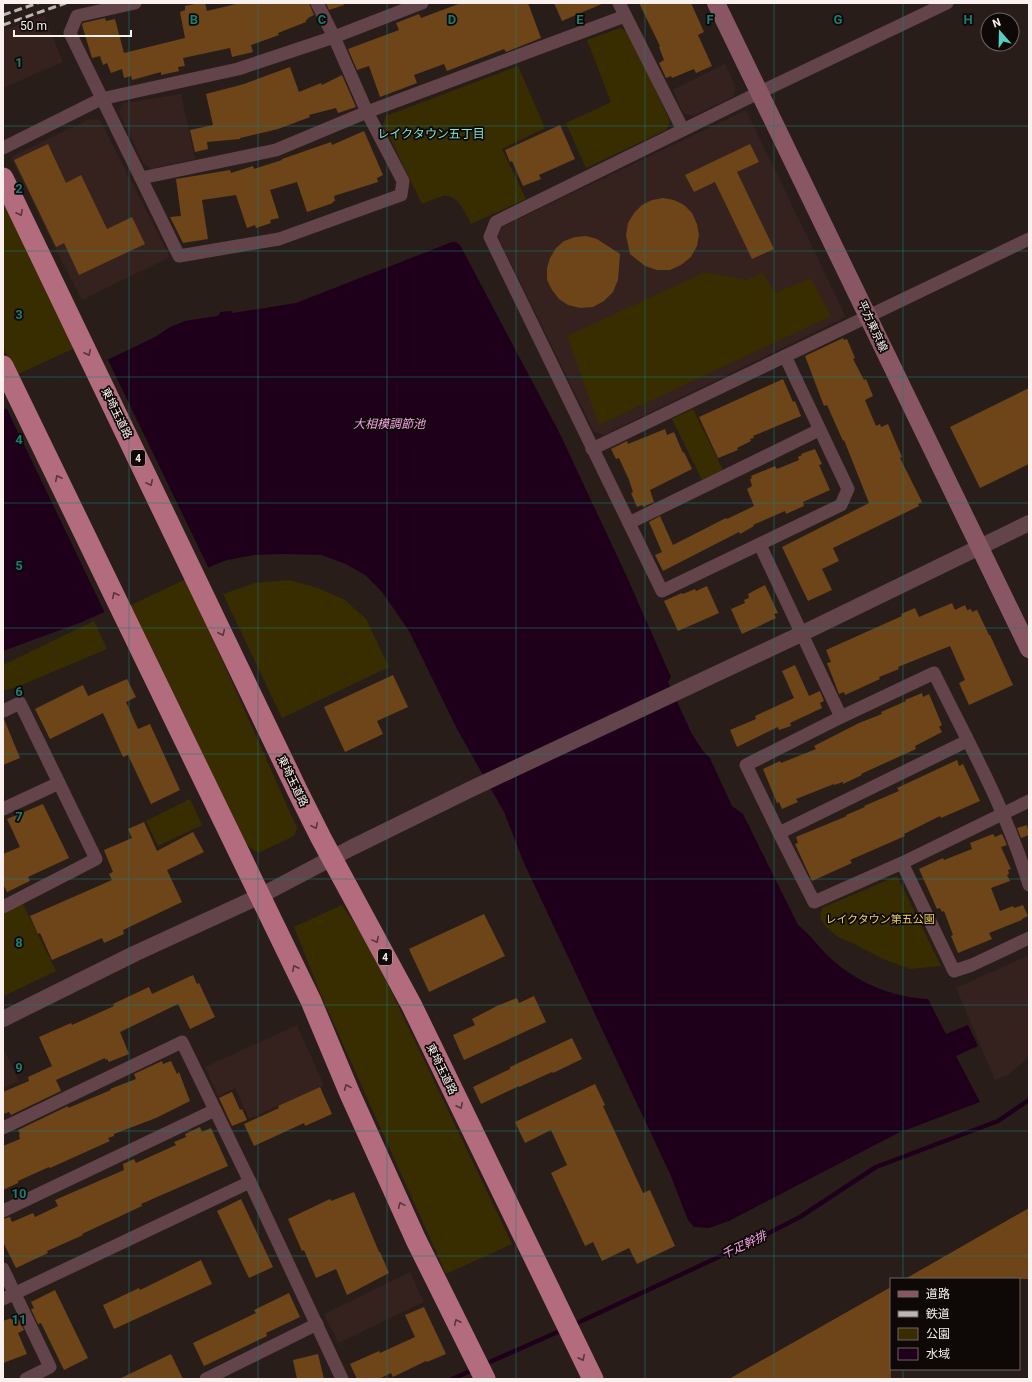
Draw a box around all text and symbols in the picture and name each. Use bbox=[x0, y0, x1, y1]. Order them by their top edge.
scale bar bbox=[14, 12, 131, 38]
text: B bbox=[190, 12, 198, 27]
text: C bbox=[318, 12, 327, 27]
text: D bbox=[448, 12, 456, 27]
text: E bbox=[576, 12, 584, 27]
text: F bbox=[706, 12, 714, 27]
text: G bbox=[834, 12, 843, 27]
text: H bbox=[963, 12, 973, 27]
north arrow bbox=[980, 12, 1020, 52]
text: N bbox=[991, 16, 1003, 31]
text: 50 m bbox=[20, 19, 47, 33]
text: 1 bbox=[15, 55, 23, 70]
district label: レイクタウン五丁目 bbox=[377, 127, 485, 141]
text: 2 bbox=[15, 181, 23, 196]
one-way arrow bbox=[15, 209, 23, 216]
street label: 平方東京線 bbox=[855, 299, 890, 354]
text: 3 bbox=[15, 307, 23, 322]
one-way arrow bbox=[83, 349, 91, 356]
street label: 東埼玉道路 bbox=[99, 386, 134, 441]
water label: 大相模調節池 bbox=[353, 417, 426, 431]
text: 4 bbox=[15, 432, 23, 447]
road number: 4 bbox=[131, 450, 145, 466]
one-way arrow bbox=[55, 475, 63, 483]
one-way arrow bbox=[145, 479, 153, 486]
text: 5 bbox=[15, 558, 23, 573]
one-way arrow bbox=[112, 592, 120, 599]
one-way arrow bbox=[217, 628, 225, 636]
text: 6 bbox=[15, 684, 23, 699]
street label: 東埼玉道路 bbox=[275, 754, 310, 809]
text: 7 bbox=[15, 809, 23, 824]
one-way arrow bbox=[310, 821, 317, 829]
park label: レイクタウン第五公園 bbox=[825, 913, 935, 926]
text: 8 bbox=[15, 935, 23, 950]
one-way arrow bbox=[371, 936, 379, 943]
road number: 4 bbox=[378, 949, 392, 965]
one-way arrow bbox=[292, 964, 300, 972]
street label: 東埼玉道路 bbox=[424, 1042, 459, 1097]
text: 9 bbox=[15, 1060, 23, 1075]
one-way arrow bbox=[344, 1083, 352, 1090]
one-way arrow bbox=[455, 1102, 463, 1109]
text: 10 bbox=[12, 1186, 26, 1201]
one-way arrow bbox=[398, 1202, 406, 1210]
water label: 千疋幹排 bbox=[719, 1228, 771, 1261]
legend bbox=[890, 1278, 1020, 1370]
text: 道路 bbox=[926, 1287, 950, 1301]
text: 鉄道 bbox=[926, 1307, 950, 1321]
text: 11 bbox=[12, 1312, 26, 1327]
one-way arrow bbox=[454, 1319, 462, 1327]
text: 公園 bbox=[926, 1327, 950, 1341]
text: 水域 bbox=[926, 1347, 950, 1361]
one-way arrow bbox=[577, 1354, 585, 1361]

